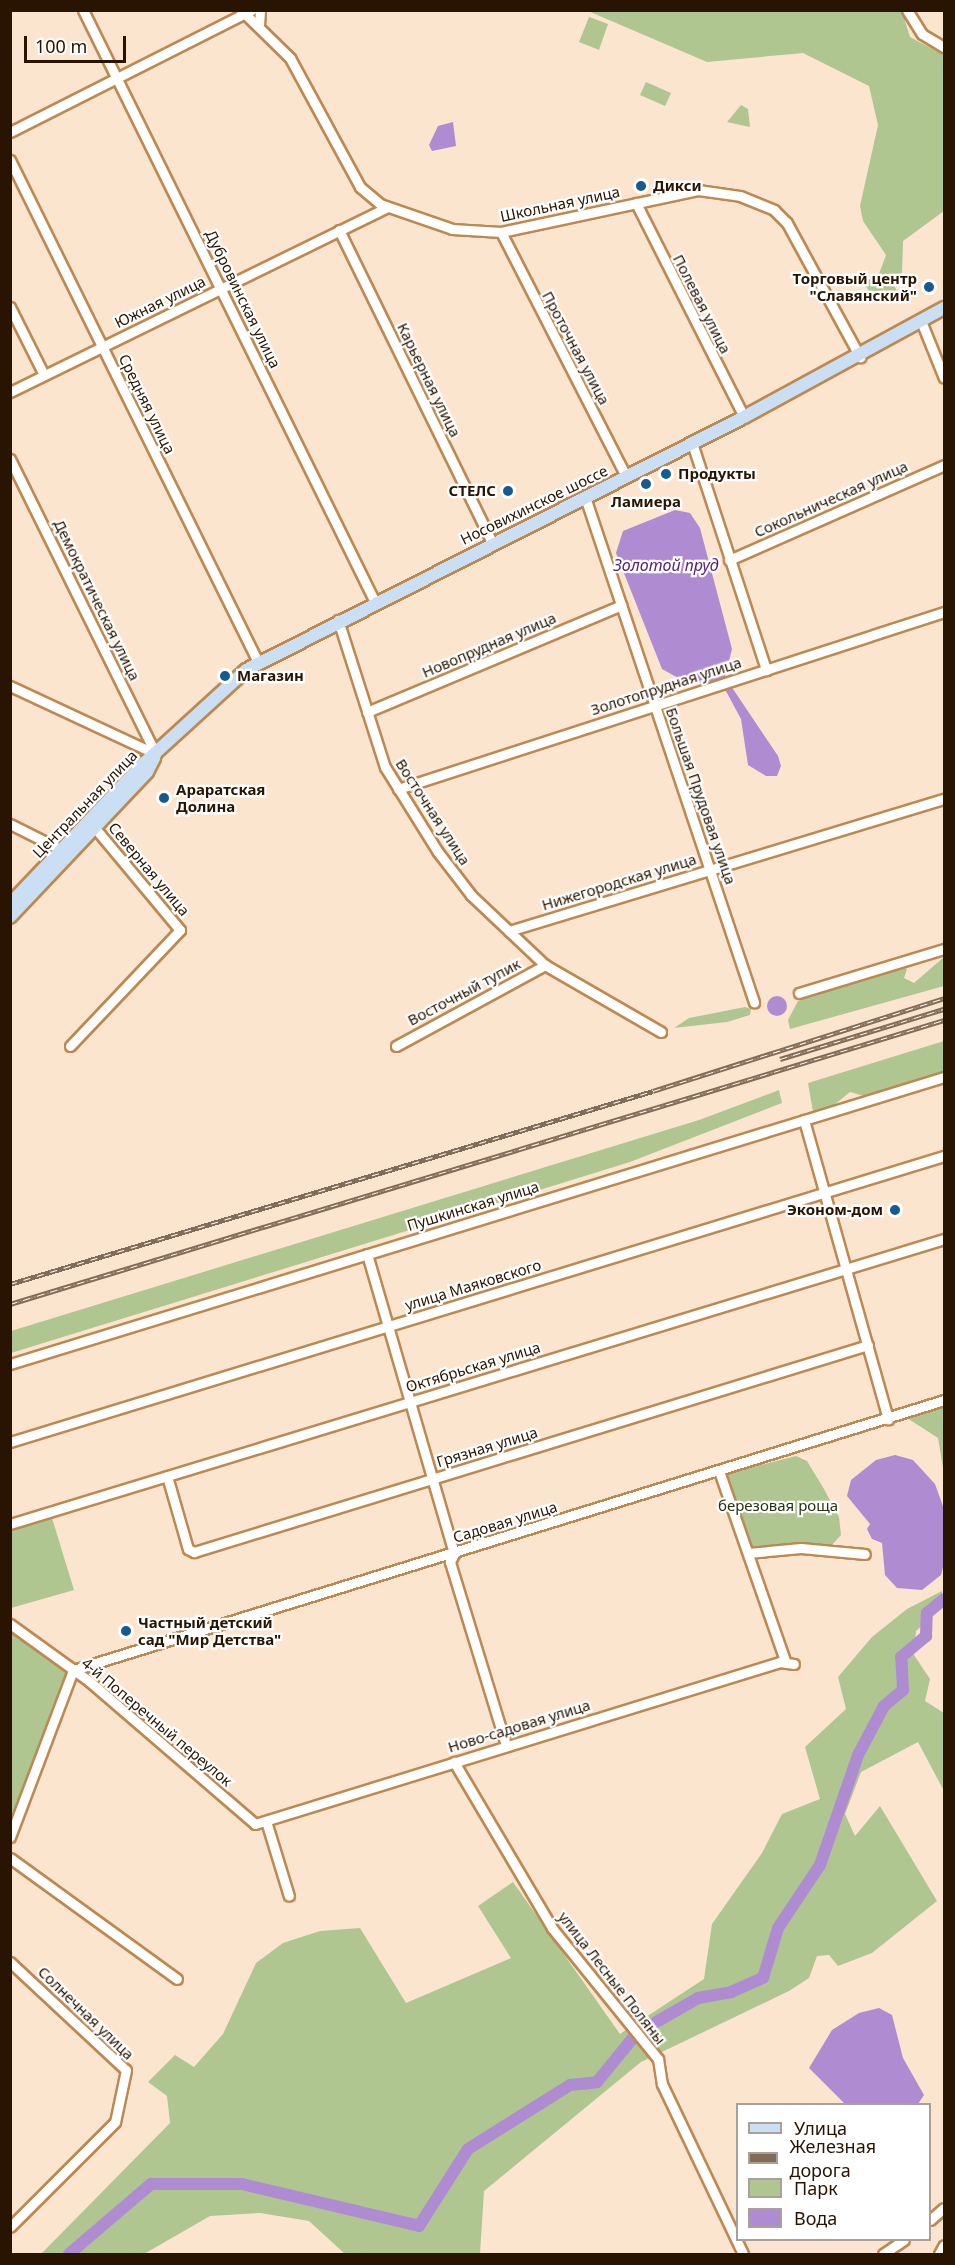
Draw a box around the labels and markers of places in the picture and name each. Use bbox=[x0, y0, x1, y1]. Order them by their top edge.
place label: Дикси bbox=[653, 177, 702, 195]
marker: Дикси bbox=[634, 179, 648, 193]
place label: Торговый центр "Славянский" bbox=[793, 269, 917, 304]
marker: Торговый центр "Славянский" bbox=[922, 280, 936, 294]
place label: Продукты bbox=[678, 465, 756, 483]
marker: Продукты bbox=[659, 467, 673, 481]
marker: Ламиера bbox=[639, 477, 653, 491]
place label: СТЕЛС bbox=[449, 482, 496, 500]
marker: СТЕЛС bbox=[501, 484, 515, 498]
place label: Ламиера bbox=[611, 493, 681, 511]
place label: Магазин bbox=[237, 667, 304, 685]
marker: Магазин bbox=[218, 669, 232, 683]
place label: Араратская Долина bbox=[176, 780, 265, 815]
marker: Араратская Долина bbox=[157, 791, 171, 805]
place label: Эконом-дом bbox=[787, 1201, 883, 1219]
marker: Эконом-дом bbox=[888, 1203, 902, 1217]
place label: Частный детский сад "Мир Детства" bbox=[138, 1613, 281, 1648]
marker: Частный детский сад "Мир Детства" bbox=[119, 1624, 133, 1638]

